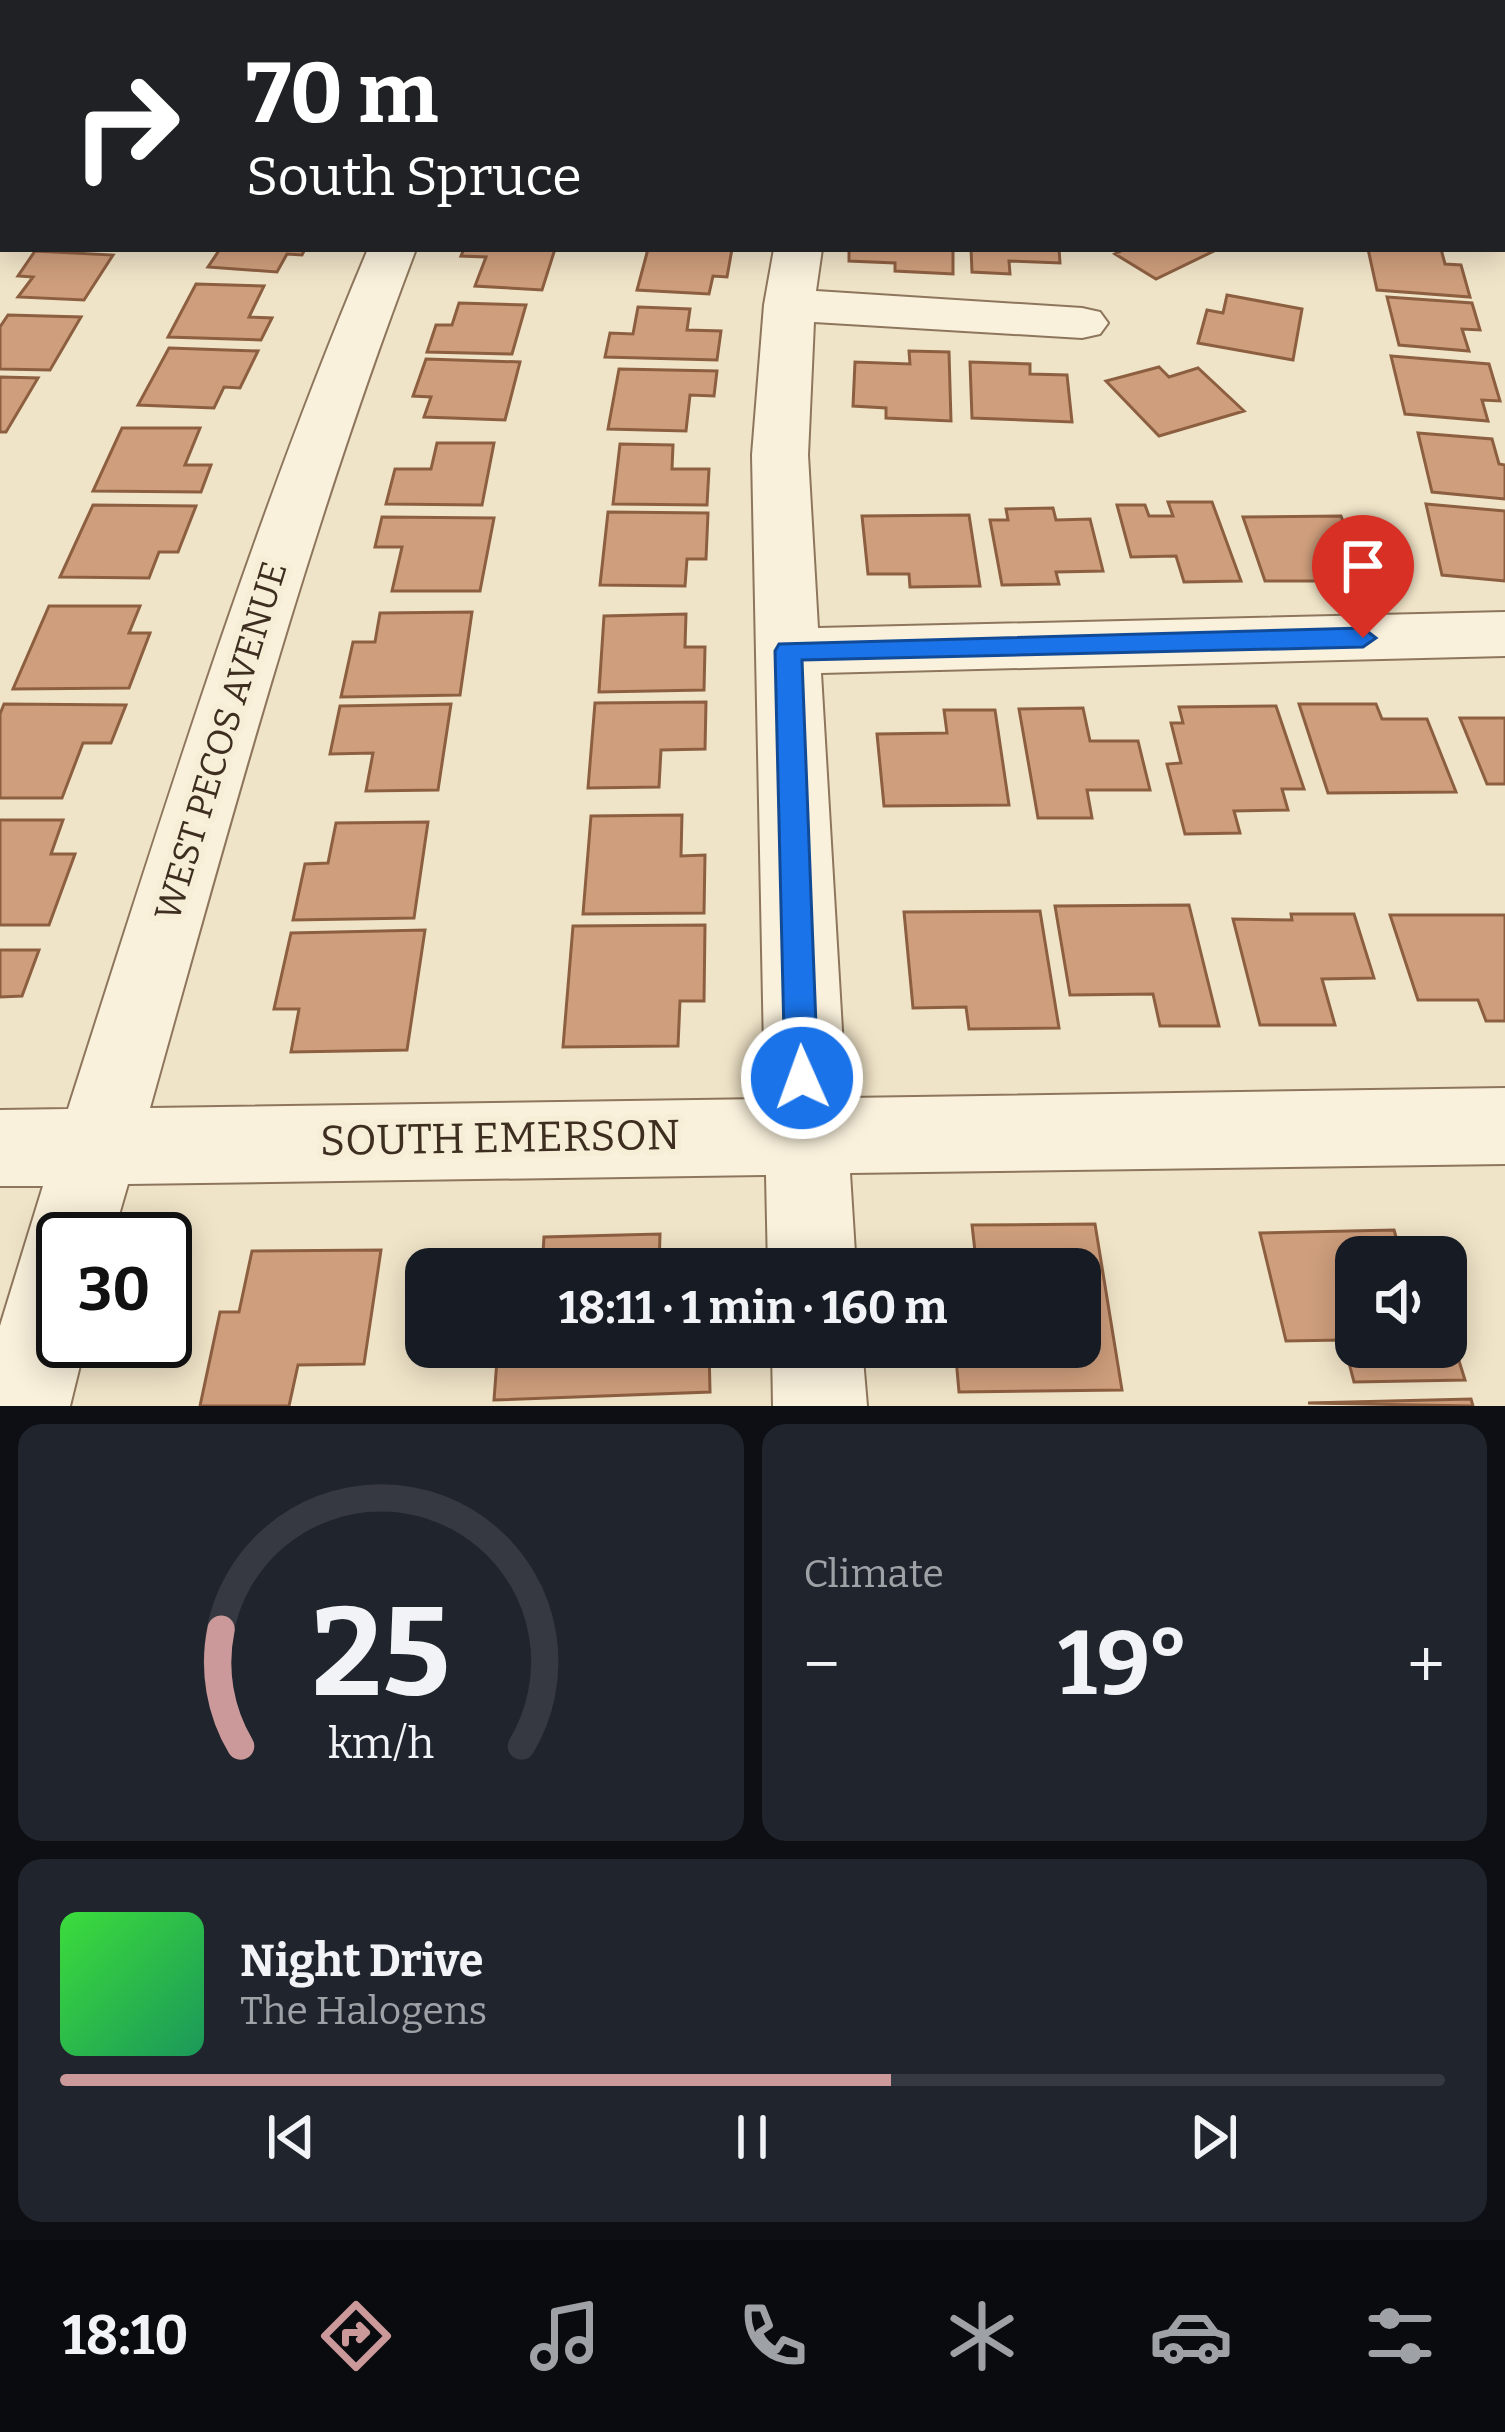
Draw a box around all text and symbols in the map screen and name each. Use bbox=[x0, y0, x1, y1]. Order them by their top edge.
text: 70 m bbox=[246, 43, 438, 144]
icon: right bbox=[48, 48, 204, 204]
text: South Spruce bbox=[246, 145, 582, 209]
pin bbox=[1312, 515, 1414, 638]
icon: arrive bbox=[1330, 533, 1396, 599]
street label: WEST PECOS AVENUE bbox=[145, 556, 297, 926]
position arrow bbox=[739, 1015, 865, 1141]
street label: SOUTH EMERSON bbox=[320, 1110, 680, 1166]
speed limit sign: 30 bbox=[36, 1212, 192, 1368]
map controls bbox=[1335, 1236, 1467, 1368]
button: sound bbox=[1335, 1236, 1467, 1368]
text: 18:11 · 1 min · 160 m bbox=[559, 1281, 947, 1335]
text: Climate bbox=[804, 1551, 944, 1597]
text: 25 bbox=[311, 1578, 450, 1728]
text: 19° bbox=[1058, 1610, 1189, 1718]
text: − bbox=[804, 1625, 840, 1704]
text: + bbox=[1407, 1625, 1445, 1704]
text: km/h bbox=[328, 1717, 434, 1768]
text: Night Drive bbox=[240, 1934, 483, 1988]
text: The Halogens bbox=[240, 1988, 487, 2034]
icon: previous bbox=[258, 2104, 324, 2170]
icon: pause bbox=[719, 2104, 785, 2170]
icon: next bbox=[1181, 2104, 1247, 2170]
icon: directions bbox=[314, 2294, 398, 2378]
icon: music bbox=[523, 2294, 607, 2378]
icon: phone bbox=[731, 2294, 815, 2378]
icon: climate bbox=[940, 2294, 1024, 2378]
icon: car bbox=[1149, 2294, 1233, 2378]
icon: filters bbox=[1358, 2294, 1442, 2378]
text: 18:10 bbox=[62, 2304, 189, 2368]

